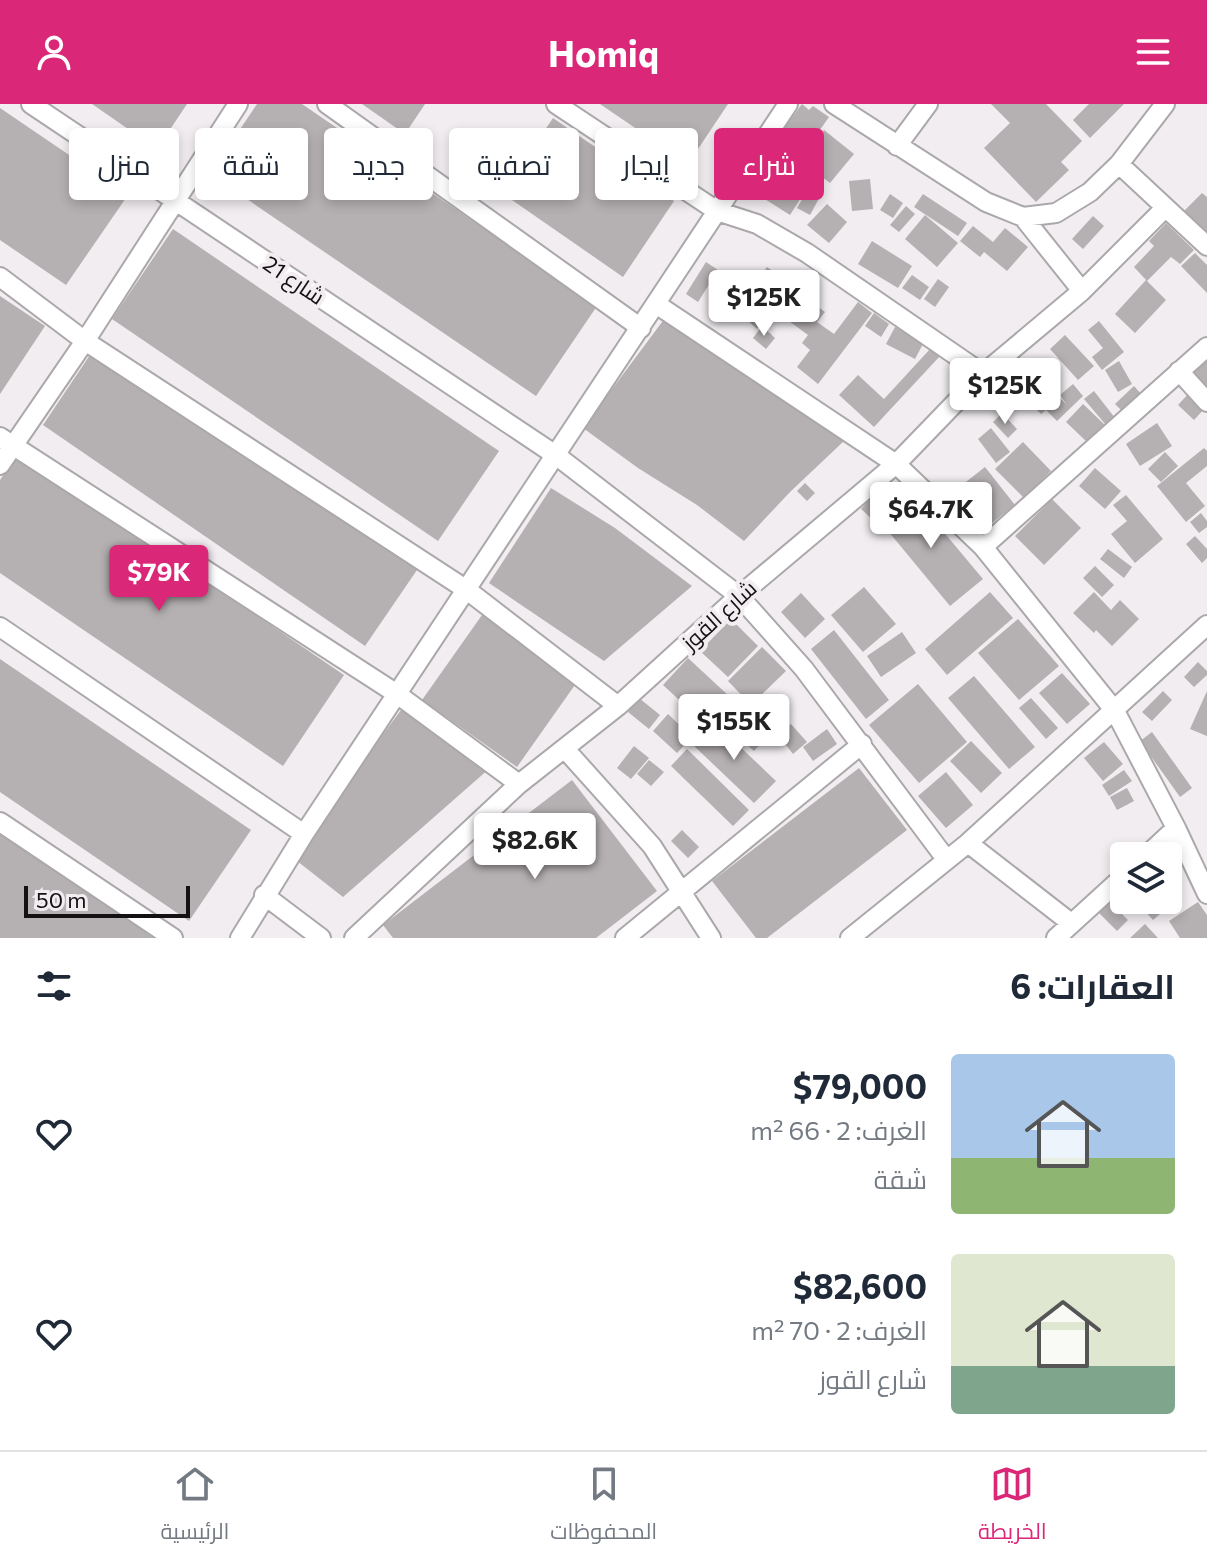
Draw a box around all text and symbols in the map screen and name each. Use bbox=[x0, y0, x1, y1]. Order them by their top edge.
icon: person bbox=[32, 30, 76, 74]
text: Homiq bbox=[548, 30, 659, 74]
icon: menu bbox=[1131, 30, 1175, 74]
chip: منزل bbox=[69, 128, 179, 200]
chip: شقة bbox=[195, 128, 308, 200]
chip: جديد bbox=[324, 128, 433, 200]
chip: تصفية bbox=[449, 128, 579, 200]
chip: إيجار bbox=[595, 128, 698, 200]
chip: شراء bbox=[714, 128, 824, 200]
street label: شارع 21 bbox=[257, 249, 330, 312]
pin: $125K bbox=[708, 270, 820, 338]
text: $125K bbox=[727, 280, 801, 311]
pin: $125K bbox=[949, 358, 1061, 426]
text: $125K bbox=[968, 368, 1042, 399]
pin: $64.7K bbox=[866, 482, 996, 550]
text: $64.7K bbox=[888, 492, 974, 523]
pin: $79K bbox=[112, 545, 206, 613]
text: $79K bbox=[127, 555, 191, 586]
street label: شارع القوز bbox=[674, 574, 763, 658]
pin: $155K bbox=[678, 694, 790, 762]
text: $155K bbox=[696, 704, 772, 735]
pin: $82.6K bbox=[470, 813, 600, 881]
text: $82.6K bbox=[492, 823, 578, 854]
map controls bbox=[1110, 842, 1182, 914]
button: layers bbox=[1110, 842, 1182, 914]
scale bar bbox=[24, 882, 190, 918]
text: 50 m bbox=[36, 886, 86, 913]
icon: filters bbox=[32, 964, 76, 1008]
text: العقارات: 6 bbox=[1010, 964, 1175, 1006]
text: $79,000 bbox=[793, 1064, 927, 1106]
icon: home bbox=[1015, 1086, 1111, 1182]
icon: heart bbox=[32, 1112, 76, 1156]
text: الغرف: 2 · 66 m² bbox=[750, 1114, 927, 1145]
text: شقة bbox=[874, 1163, 927, 1194]
text: $82,600 bbox=[793, 1264, 927, 1306]
icon: home bbox=[1015, 1286, 1111, 1382]
icon: heart bbox=[32, 1312, 76, 1356]
text: الغرف: 2 · 70 m² bbox=[751, 1314, 927, 1345]
text: شارع القوز bbox=[819, 1363, 927, 1394]
tab: الرئيسية bbox=[160, 1462, 229, 1552]
tab: المحفوظات bbox=[550, 1462, 657, 1552]
tab: الخريطة bbox=[978, 1462, 1047, 1552]

